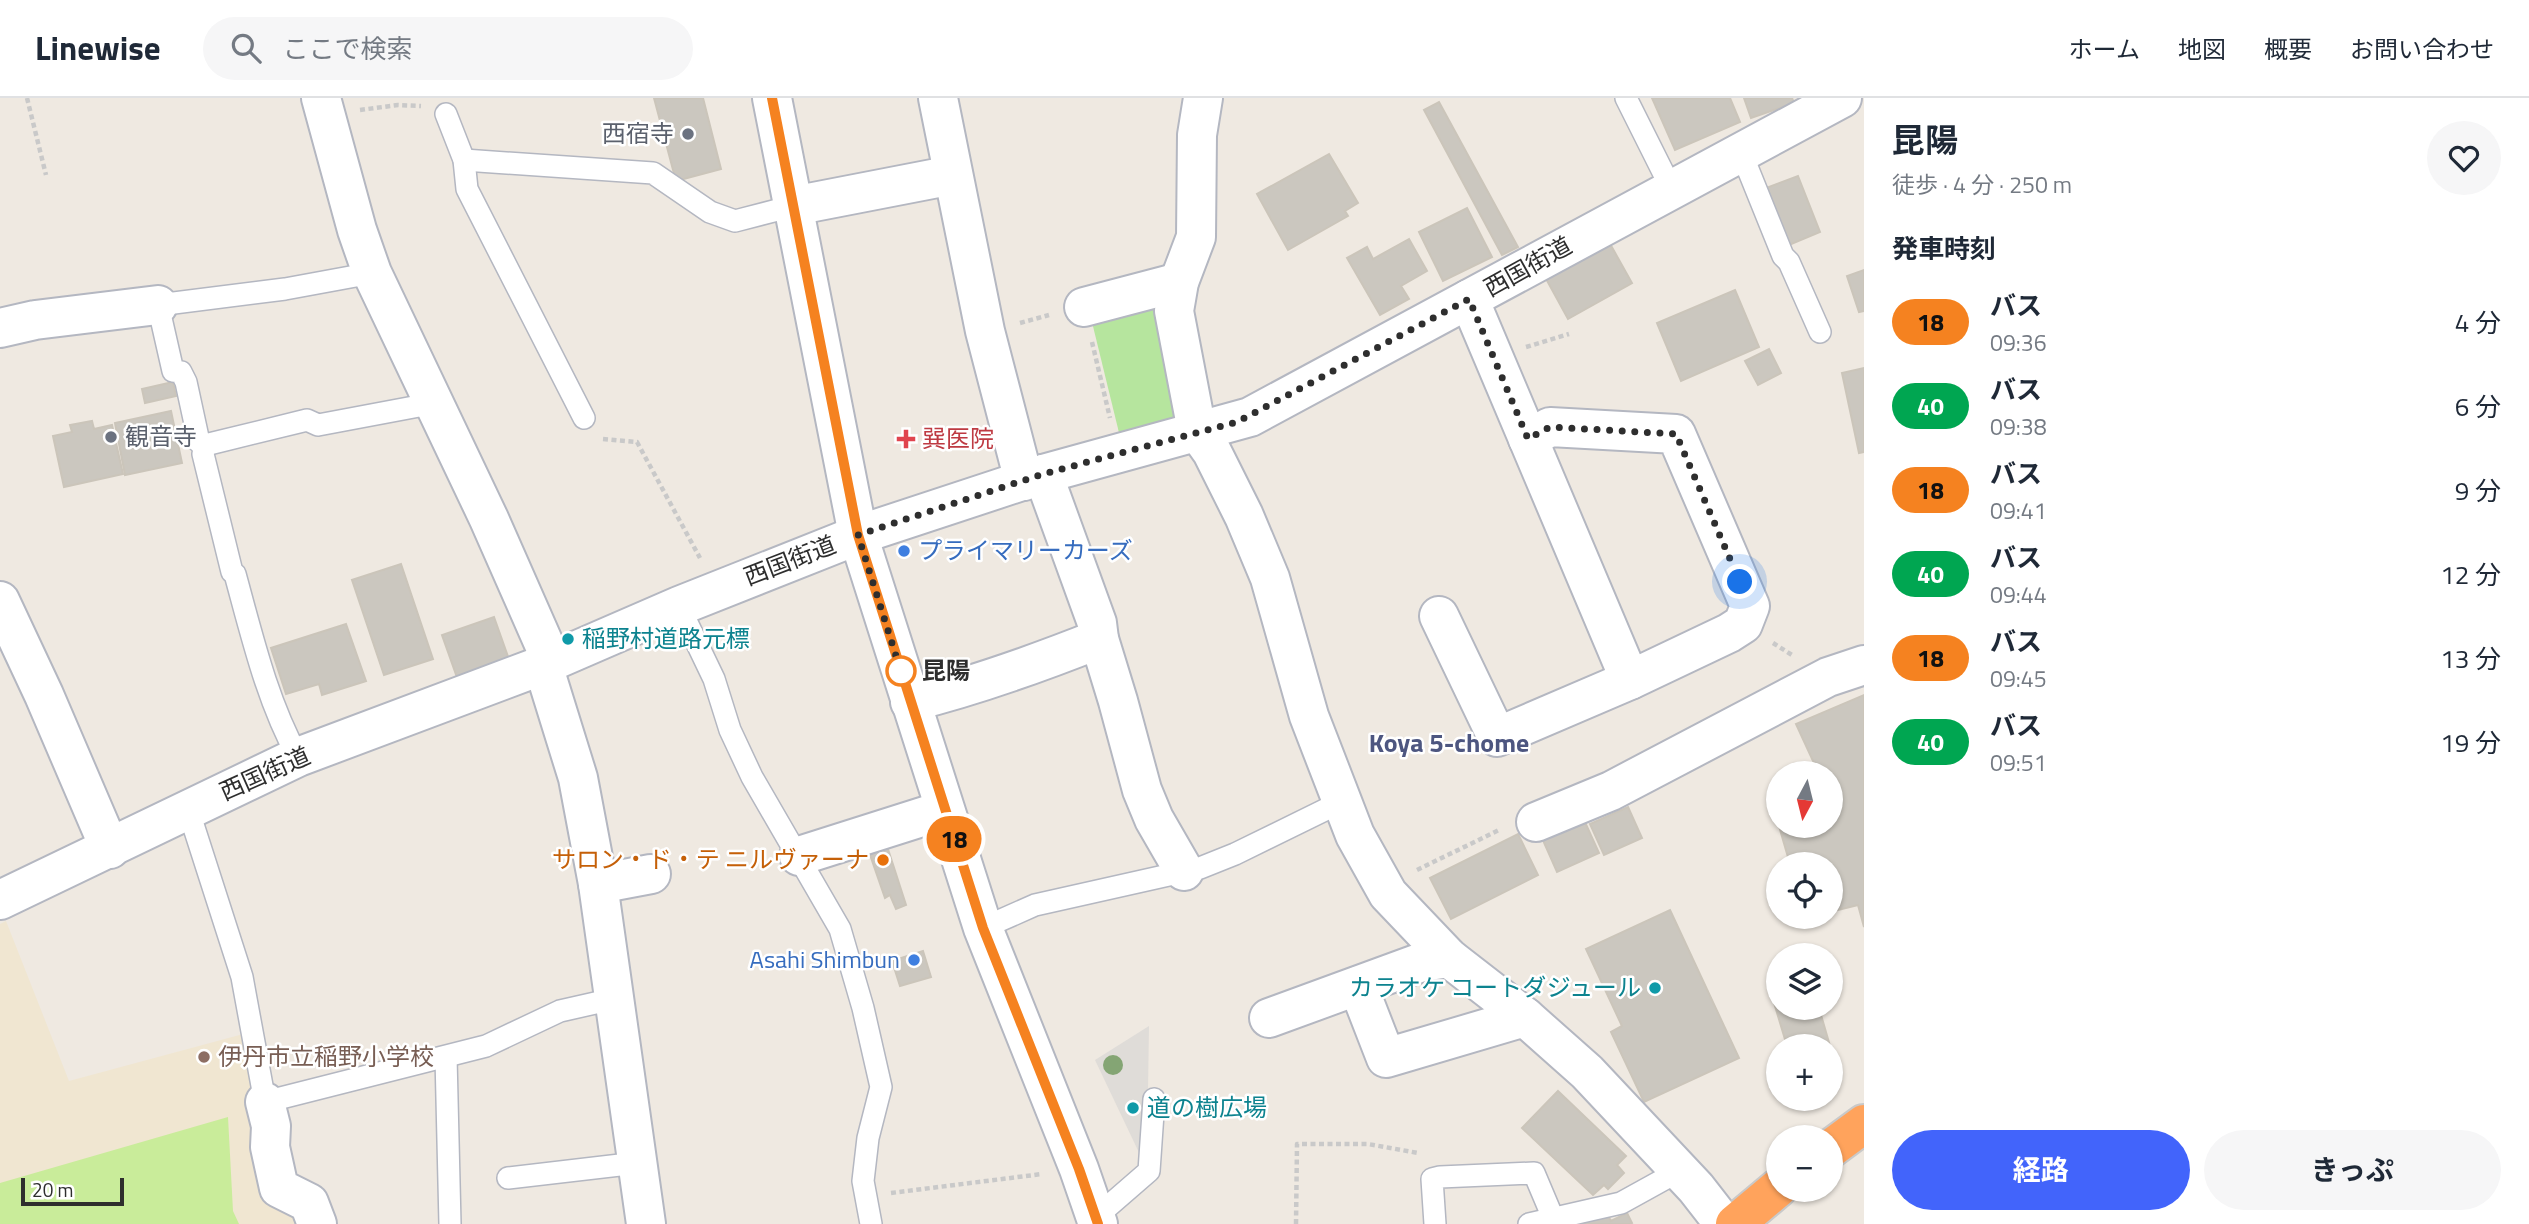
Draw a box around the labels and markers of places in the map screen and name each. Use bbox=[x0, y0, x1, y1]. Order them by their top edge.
place label: 西宿寺 bbox=[602, 115, 674, 151]
marker: 西宿寺 bbox=[680, 126, 696, 142]
place label: 観音寺 bbox=[125, 418, 197, 454]
place label: 巽医院 bbox=[922, 420, 994, 456]
marker: 観音寺 bbox=[103, 429, 119, 445]
marker: 巽医院 bbox=[896, 429, 916, 449]
place label: プライマリーカーズ bbox=[918, 532, 1133, 568]
marker: プライマリーカーズ bbox=[896, 543, 912, 559]
place label: 稲野村道路元標 bbox=[582, 620, 750, 656]
marker: 稲野村道路元標 bbox=[560, 631, 576, 647]
place label: 昆陽 bbox=[922, 652, 970, 688]
marker: 昆陽 bbox=[886, 656, 916, 686]
place label: サロン・ド・テ ニルヴァーナ bbox=[552, 841, 869, 877]
marker: サロン・ド・テ ニルヴァーナ bbox=[875, 852, 891, 868]
place label: Asahi Shimbun bbox=[750, 941, 900, 977]
marker: Asahi Shimbun bbox=[906, 952, 922, 968]
place label: カラオケ コートダジュール bbox=[1349, 969, 1641, 1005]
marker: カラオケ コートダジュール bbox=[1647, 980, 1663, 996]
place label: 伊丹市立稲野小学校 bbox=[218, 1038, 434, 1074]
marker: 伊丹市立稲野小学校 bbox=[196, 1049, 212, 1065]
place label: 道の樹広場 bbox=[1147, 1089, 1267, 1125]
marker: 道の樹広場 bbox=[1125, 1100, 1141, 1116]

